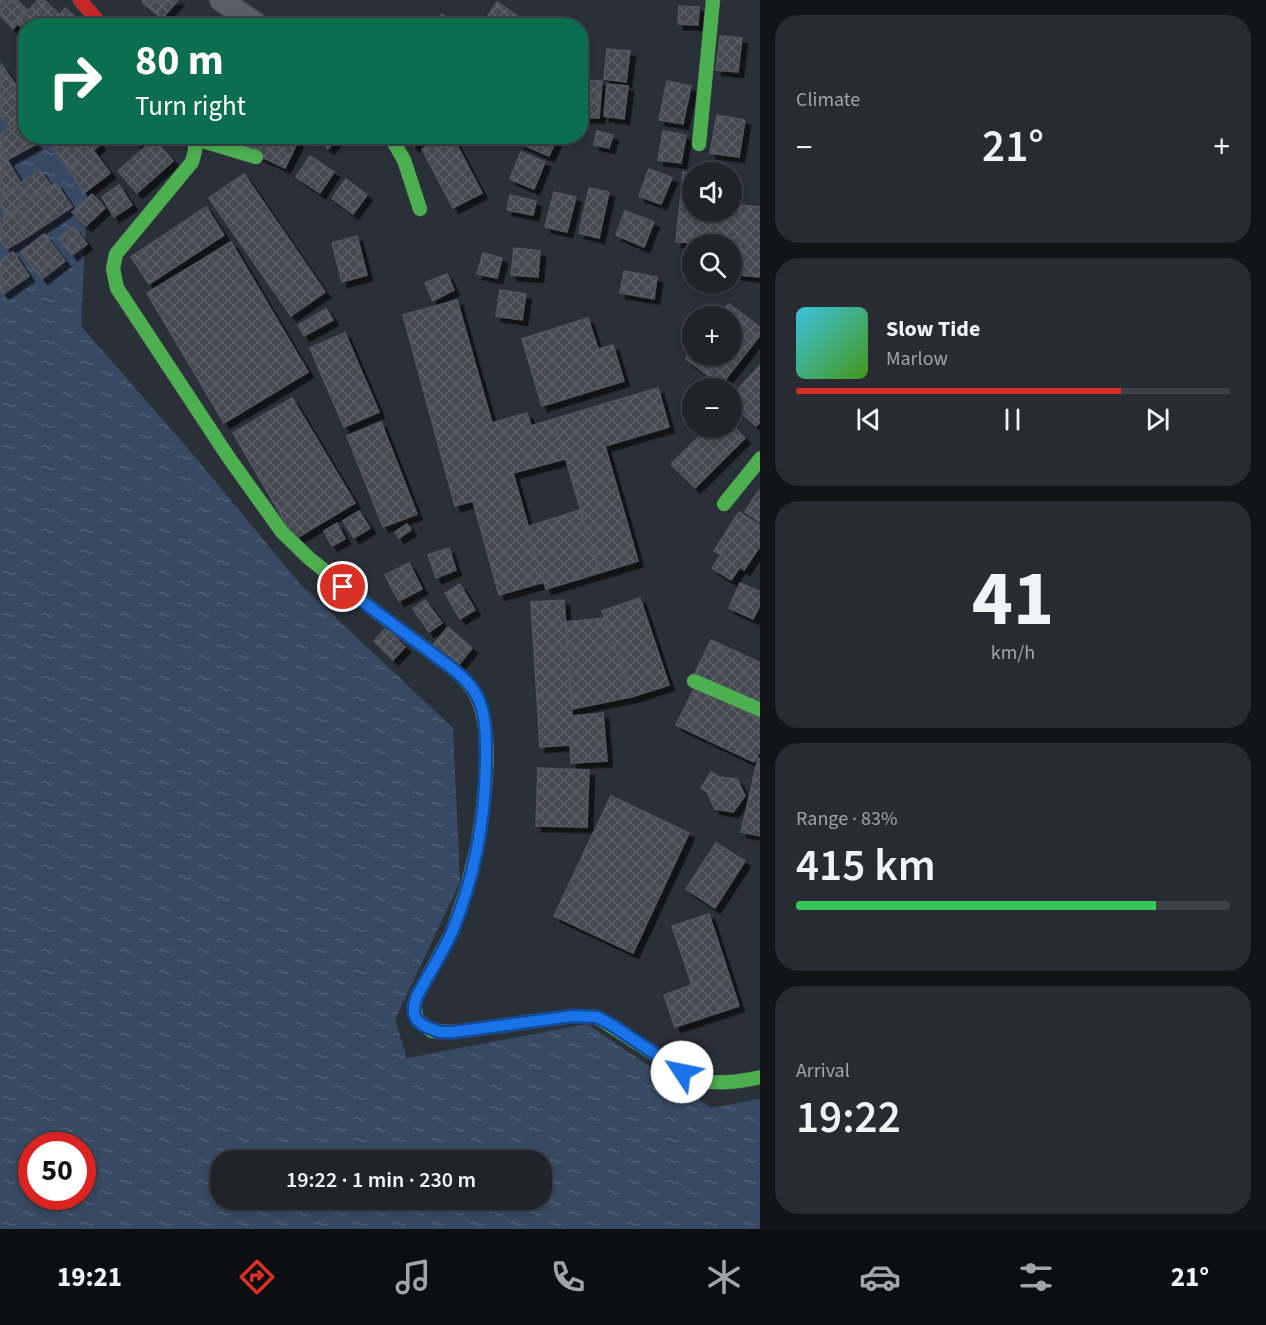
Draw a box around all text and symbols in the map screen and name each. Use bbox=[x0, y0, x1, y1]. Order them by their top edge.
text: 80 m bbox=[135, 31, 224, 91]
icon: right bbox=[36, 42, 114, 120]
text: Climate bbox=[796, 86, 860, 114]
text: Turn right bbox=[135, 87, 246, 126]
text: 21° bbox=[982, 115, 1044, 179]
text: − bbox=[796, 124, 812, 171]
text: + bbox=[1214, 124, 1230, 171]
map controls bbox=[682, 162, 742, 438]
button: sound bbox=[682, 162, 742, 222]
button: search bbox=[682, 234, 742, 294]
button: + bbox=[682, 306, 742, 366]
text: Slow Tide bbox=[886, 313, 980, 345]
text: Marlow bbox=[886, 345, 948, 373]
button: − bbox=[682, 378, 742, 438]
icon: previous bbox=[852, 403, 885, 436]
icon: pause bbox=[996, 403, 1029, 436]
icon: next bbox=[1141, 403, 1174, 436]
text: 41 bbox=[972, 544, 1054, 655]
pin bbox=[317, 561, 368, 612]
icon: arrive bbox=[326, 570, 359, 603]
text: km/h bbox=[991, 639, 1035, 667]
text: Range · 83% bbox=[796, 805, 897, 833]
text: 415 km bbox=[796, 834, 936, 898]
position arrow bbox=[650, 1040, 714, 1104]
text: Arrival bbox=[796, 1057, 850, 1085]
text: 19:22 bbox=[796, 1086, 901, 1150]
speed limit sign: 50 bbox=[18, 1132, 96, 1210]
text: 19:22 · 1 min · 230 m bbox=[286, 1164, 476, 1196]
icon: directions bbox=[236, 1256, 278, 1298]
icon: music bbox=[392, 1256, 434, 1298]
icon: phone bbox=[547, 1256, 589, 1298]
icon: climate bbox=[703, 1256, 745, 1298]
icon: car bbox=[859, 1256, 901, 1298]
icon: filters bbox=[1015, 1256, 1057, 1298]
text: 19:21 bbox=[57, 1258, 122, 1297]
text: 21° bbox=[1171, 1258, 1209, 1297]

